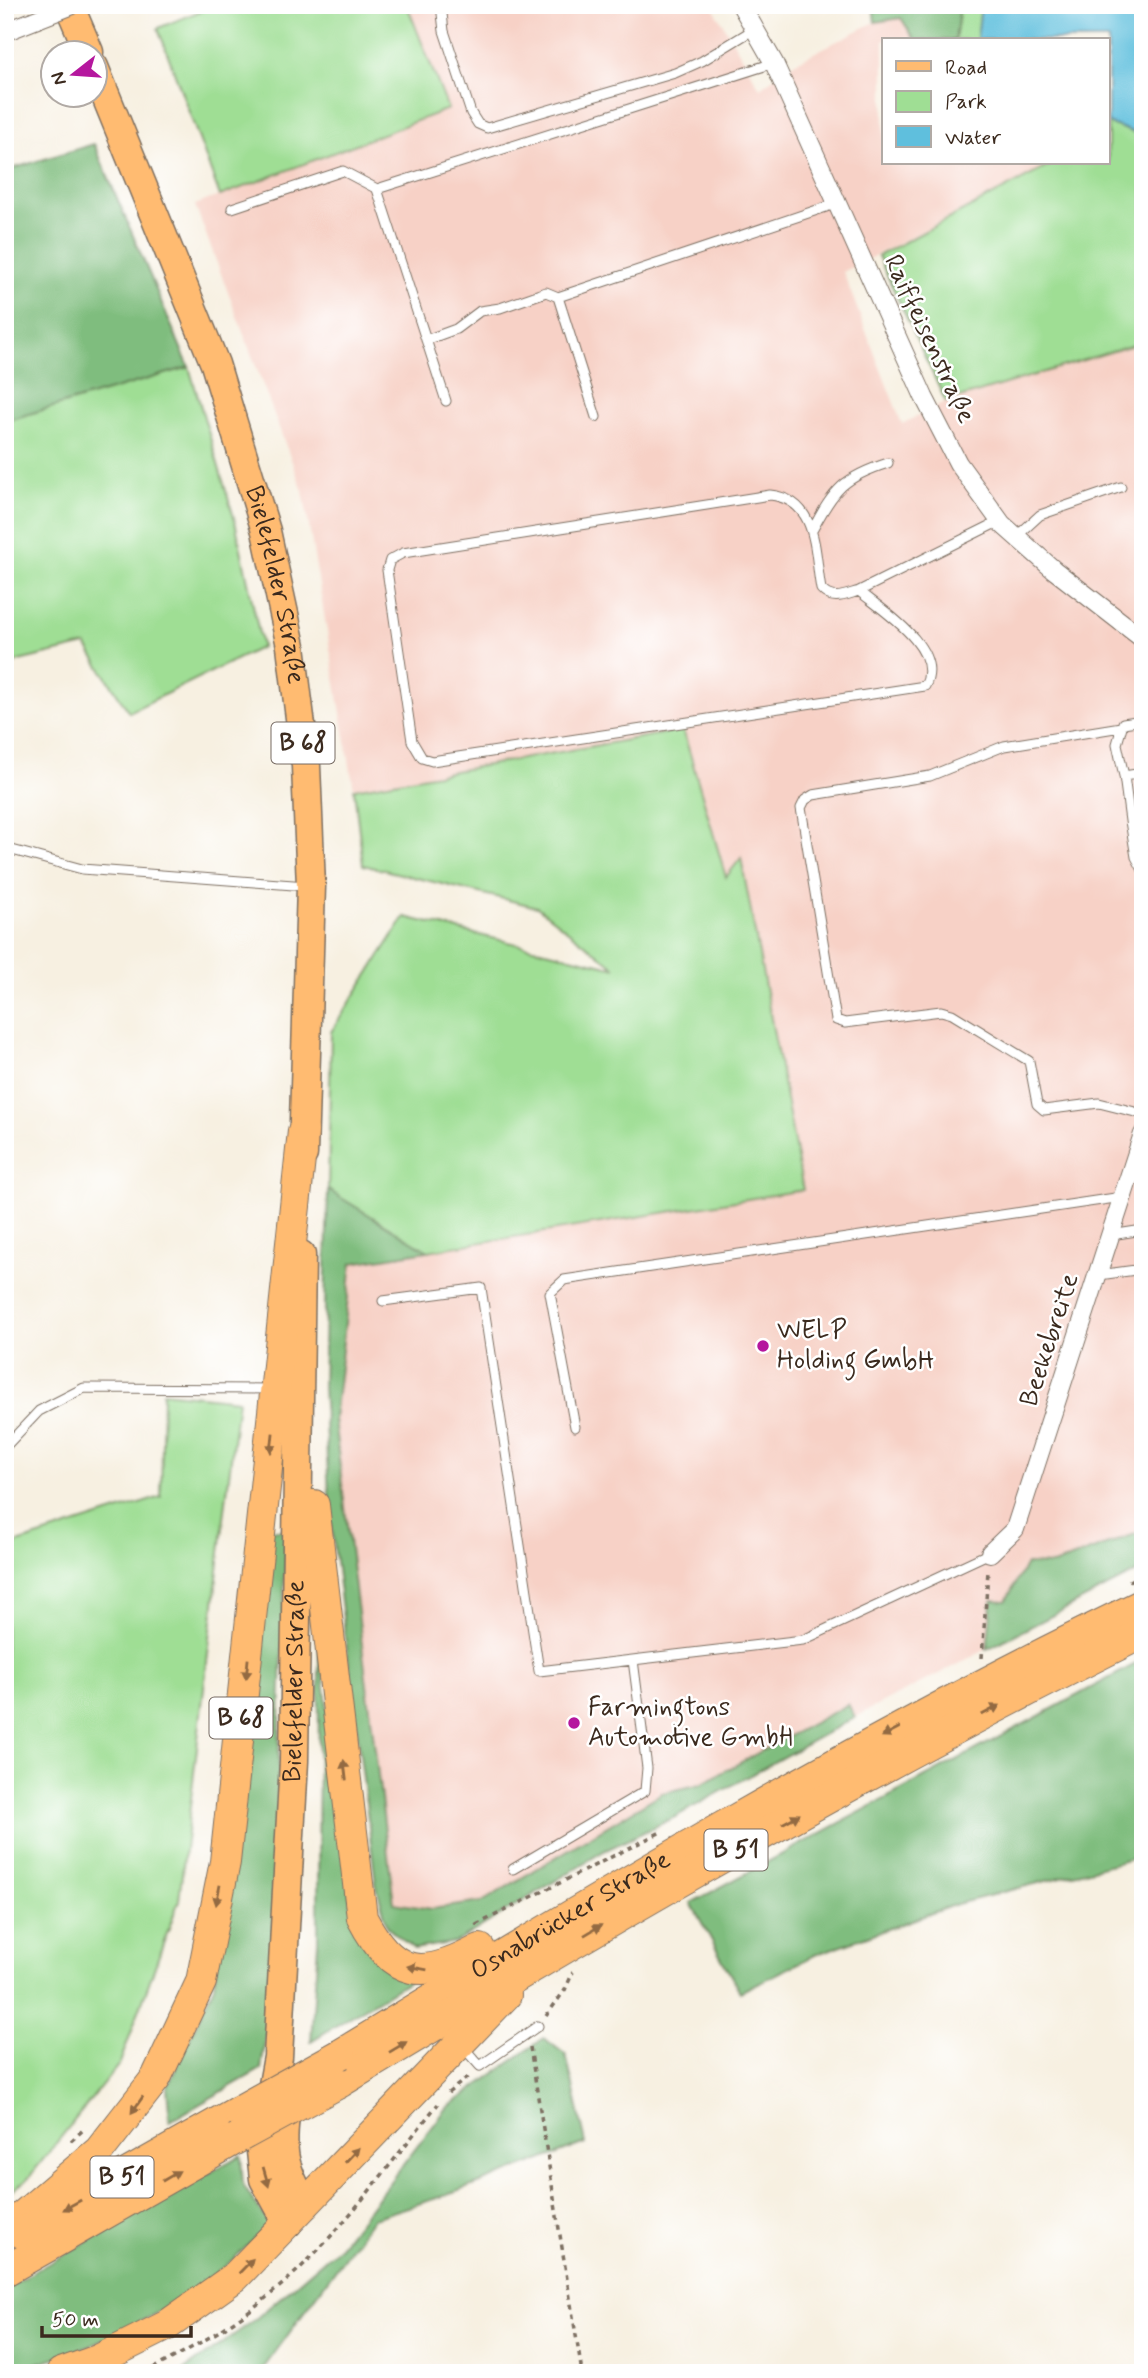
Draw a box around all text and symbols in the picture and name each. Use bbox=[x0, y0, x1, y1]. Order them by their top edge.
north arrow bbox=[38, 38, 108, 108]
legend bbox=[882, 38, 1110, 164]
text: Road bbox=[945, 54, 987, 82]
text: N bbox=[45, 69, 73, 88]
text: Park bbox=[945, 88, 987, 116]
text: Water bbox=[945, 124, 1001, 152]
street label: Raiffeisenstraße bbox=[875, 249, 983, 429]
street label: Bielefelder Straße bbox=[236, 482, 313, 686]
road number: B 68 bbox=[272, 722, 334, 764]
street label: Beekebreite bbox=[1013, 1269, 1088, 1411]
place label: WELP Holding GmbH bbox=[777, 1314, 934, 1381]
marker: WELP Holding GmbH bbox=[755, 1338, 771, 1354]
one-way arrow bbox=[266, 1432, 277, 1454]
street label: Bielefelder Straße bbox=[276, 1580, 314, 1783]
one-way arrow bbox=[241, 1658, 252, 1680]
place label: Farmingtons Automotive GmbH bbox=[588, 1691, 793, 1755]
road number: B 68 bbox=[210, 1698, 272, 1738]
one-way arrow bbox=[981, 1704, 1001, 1716]
marker: Farmingtons Automotive GmbH bbox=[566, 1715, 582, 1731]
one-way arrow bbox=[881, 1726, 901, 1737]
one-way arrow bbox=[339, 1759, 350, 1781]
one-way arrow bbox=[782, 1813, 801, 1825]
road number: B 51 bbox=[704, 1829, 768, 1870]
street label: Osnabrücker Straße bbox=[464, 1843, 677, 1988]
one-way arrow bbox=[213, 1884, 224, 1906]
one-way arrow bbox=[583, 1924, 602, 1936]
one-way arrow bbox=[406, 1962, 428, 1973]
one-way arrow bbox=[388, 2041, 407, 2054]
one-way arrow bbox=[130, 2096, 144, 2114]
one-way arrow bbox=[344, 2146, 360, 2164]
road number: B 51 bbox=[90, 2156, 154, 2198]
one-way arrow bbox=[261, 2166, 271, 2187]
one-way arrow bbox=[161, 2170, 180, 2182]
one-way arrow bbox=[63, 2199, 82, 2211]
one-way arrow bbox=[237, 2258, 254, 2275]
scale bar bbox=[42, 2294, 191, 2338]
text: 50 m bbox=[52, 2306, 99, 2334]

